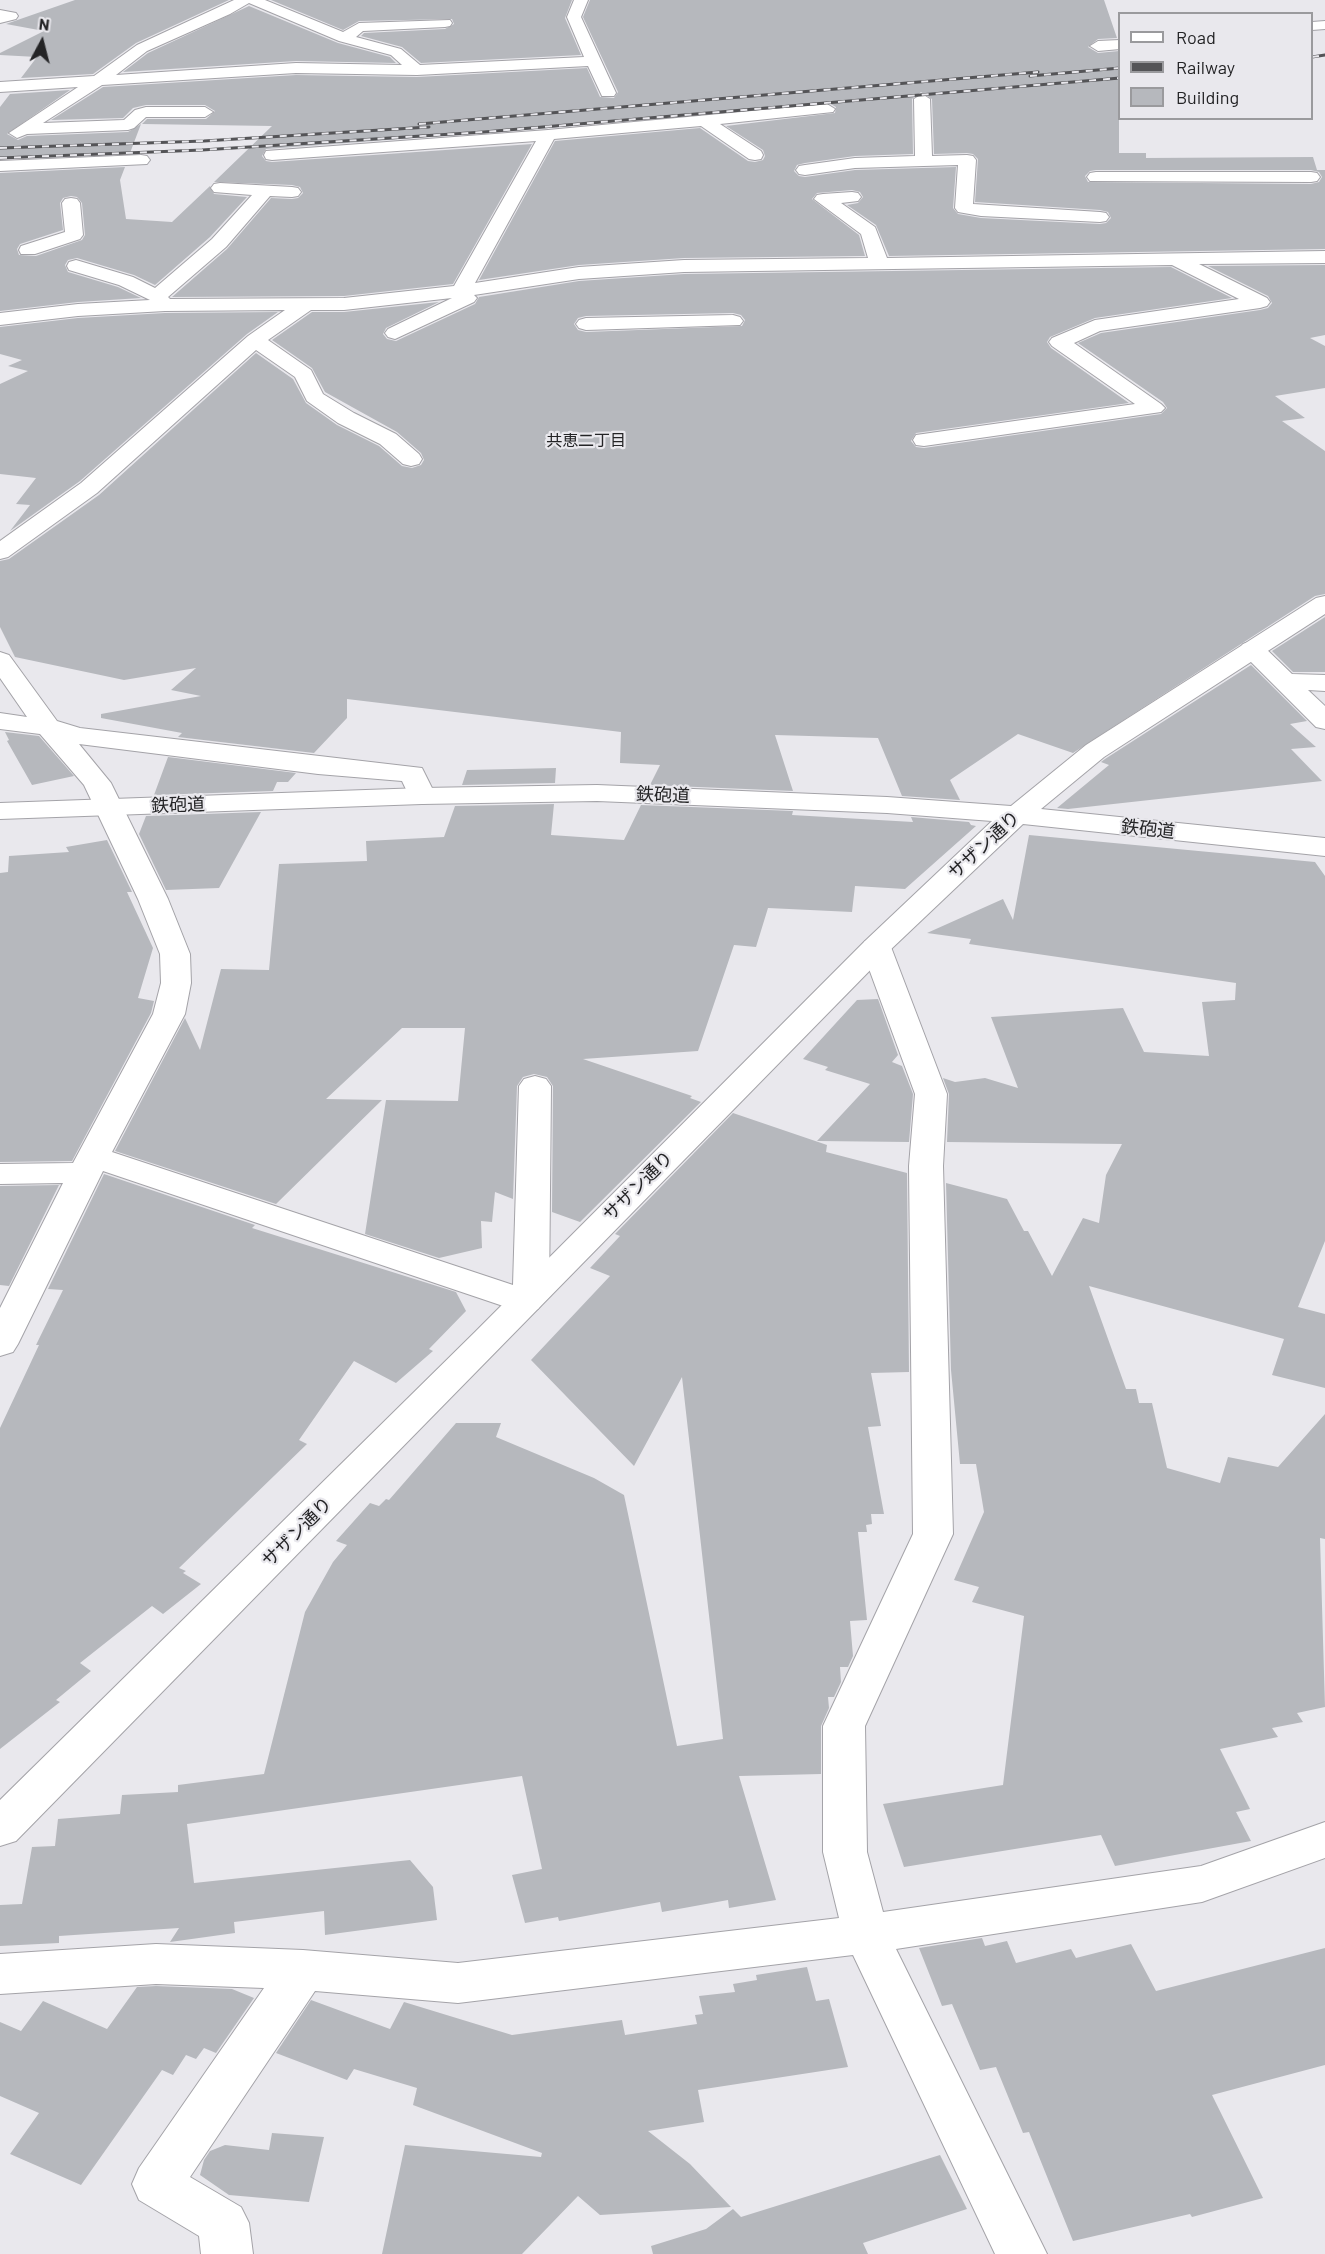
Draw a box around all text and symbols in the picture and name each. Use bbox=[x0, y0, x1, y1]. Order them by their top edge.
north arrow bbox=[12, 12, 72, 72]
legend bbox=[1118, 12, 1313, 120]
text: N bbox=[38, 14, 51, 34]
text: Road bbox=[1176, 26, 1216, 48]
text: Railway bbox=[1176, 56, 1235, 78]
text: Building bbox=[1176, 86, 1239, 108]
district label: 共恵二丁目 bbox=[546, 431, 626, 451]
street label: 鉄砲道 bbox=[636, 783, 690, 807]
street label: 鉄砲道 bbox=[151, 793, 205, 817]
street label: サザン通り bbox=[944, 806, 1024, 884]
street label: 鉄砲道 bbox=[1120, 815, 1176, 843]
street label: サザン通り bbox=[599, 1147, 677, 1225]
street label: サザン通り bbox=[258, 1493, 336, 1571]

